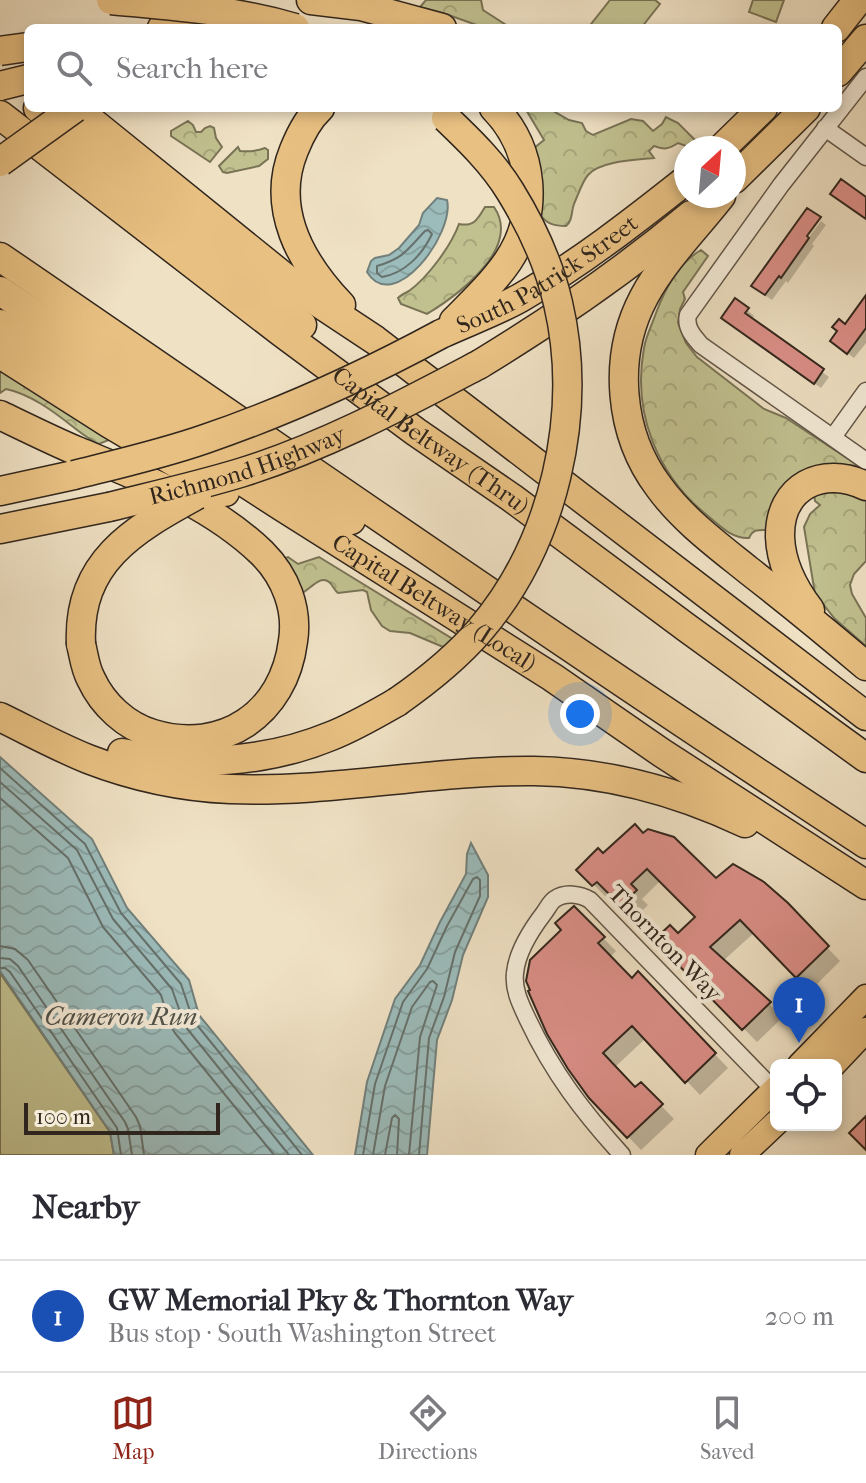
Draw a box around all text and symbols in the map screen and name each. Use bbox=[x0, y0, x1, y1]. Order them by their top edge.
search box bbox=[24, 24, 842, 112]
icon: search bbox=[52, 46, 96, 90]
text: Search here bbox=[116, 51, 268, 86]
north arrow bbox=[674, 136, 746, 208]
street label: South Patrick Street bbox=[452, 209, 644, 340]
street label: Capital Beltway (Thru) bbox=[327, 361, 535, 520]
street label: Richmond Highway bbox=[146, 420, 350, 511]
street label: Capital Beltway (Local) bbox=[327, 528, 542, 678]
your location bbox=[560, 694, 600, 734]
street label: Thornton Way bbox=[602, 879, 728, 1008]
pin: 1 bbox=[773, 977, 825, 1043]
water label: Cameron Run bbox=[45, 1001, 197, 1032]
map controls bbox=[770, 1059, 842, 1131]
button: locate bbox=[770, 1059, 842, 1131]
scale bar bbox=[24, 1099, 220, 1135]
text: 100 m bbox=[36, 1104, 91, 1130]
text: Nearby bbox=[32, 1187, 139, 1227]
text: GW Memorial Pky & Thornton Way bbox=[108, 1283, 573, 1318]
text: 1 bbox=[53, 1301, 63, 1332]
text: 200 m bbox=[765, 1301, 834, 1332]
text: Bus stop · South Washington Street bbox=[108, 1318, 496, 1349]
tab: Map bbox=[111, 1391, 155, 1465]
tab: Directions bbox=[378, 1391, 477, 1465]
tab: Saved bbox=[700, 1391, 755, 1465]

